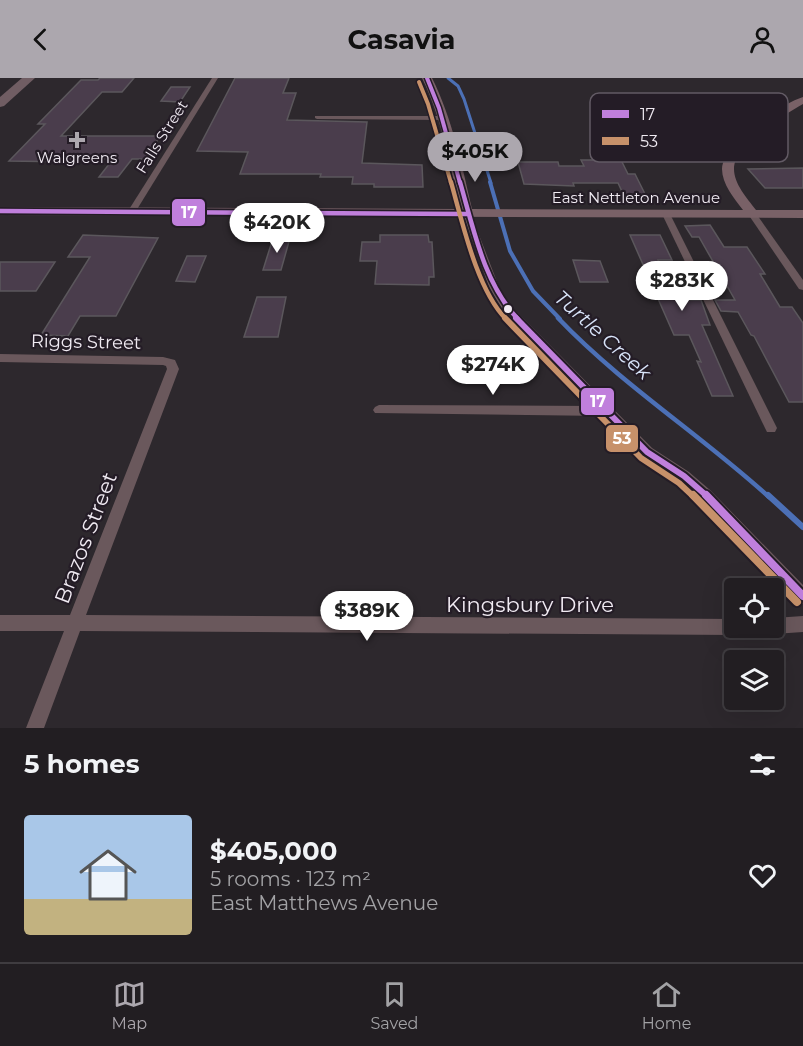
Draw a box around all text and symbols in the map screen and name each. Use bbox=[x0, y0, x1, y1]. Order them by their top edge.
icon: back bbox=[24, 23, 57, 56]
text: Casavia bbox=[348, 23, 455, 56]
icon: person bbox=[746, 23, 779, 56]
legend bbox=[590, 93, 788, 162]
street label: Falls Street bbox=[132, 97, 192, 177]
text: 17 bbox=[640, 105, 655, 124]
pin: $405K bbox=[433, 132, 517, 183]
text: 53 bbox=[640, 132, 658, 151]
marker: Walgreens bbox=[70, 133, 84, 147]
text: $405K bbox=[441, 139, 509, 163]
place label: Walgreens bbox=[37, 148, 117, 167]
street label: East Nettleton Avenue bbox=[552, 188, 720, 207]
line badge: 17 bbox=[171, 198, 206, 227]
text: 17 bbox=[181, 203, 197, 222]
pin: $420K bbox=[235, 203, 319, 254]
text: $420K bbox=[244, 210, 310, 234]
pin: $283K bbox=[640, 261, 724, 312]
text: $283K bbox=[650, 268, 714, 292]
water label: Turtle Creek bbox=[550, 285, 657, 385]
unlabelled marker bbox=[502, 303, 514, 315]
street label: Riggs Street bbox=[31, 330, 141, 354]
pin: $274K bbox=[451, 345, 535, 396]
text: $274K bbox=[461, 352, 525, 376]
line badge: 17 bbox=[580, 387, 615, 416]
text: 17 bbox=[590, 392, 606, 411]
line badge: 53 bbox=[605, 424, 639, 453]
text: 53 bbox=[613, 429, 631, 448]
street label: Brazos Street bbox=[49, 469, 122, 607]
map controls bbox=[724, 578, 784, 710]
button: locate bbox=[724, 578, 784, 638]
pin: $389K bbox=[325, 591, 409, 642]
street label: Kingsbury Drive bbox=[446, 592, 614, 617]
text: $389K bbox=[334, 598, 400, 622]
button: layers bbox=[724, 650, 784, 710]
text: 5 homes bbox=[24, 748, 140, 780]
icon: filters bbox=[746, 748, 779, 781]
text: $405,000 bbox=[210, 835, 337, 867]
icon: home bbox=[72, 839, 144, 911]
icon: heart bbox=[746, 859, 779, 892]
text: 5 rooms · 123 m² bbox=[210, 867, 371, 891]
text: East Matthews Avenue bbox=[210, 891, 438, 915]
tab: Map bbox=[112, 978, 147, 1033]
tab: Saved bbox=[370, 978, 418, 1033]
tab: Home bbox=[642, 978, 691, 1033]

